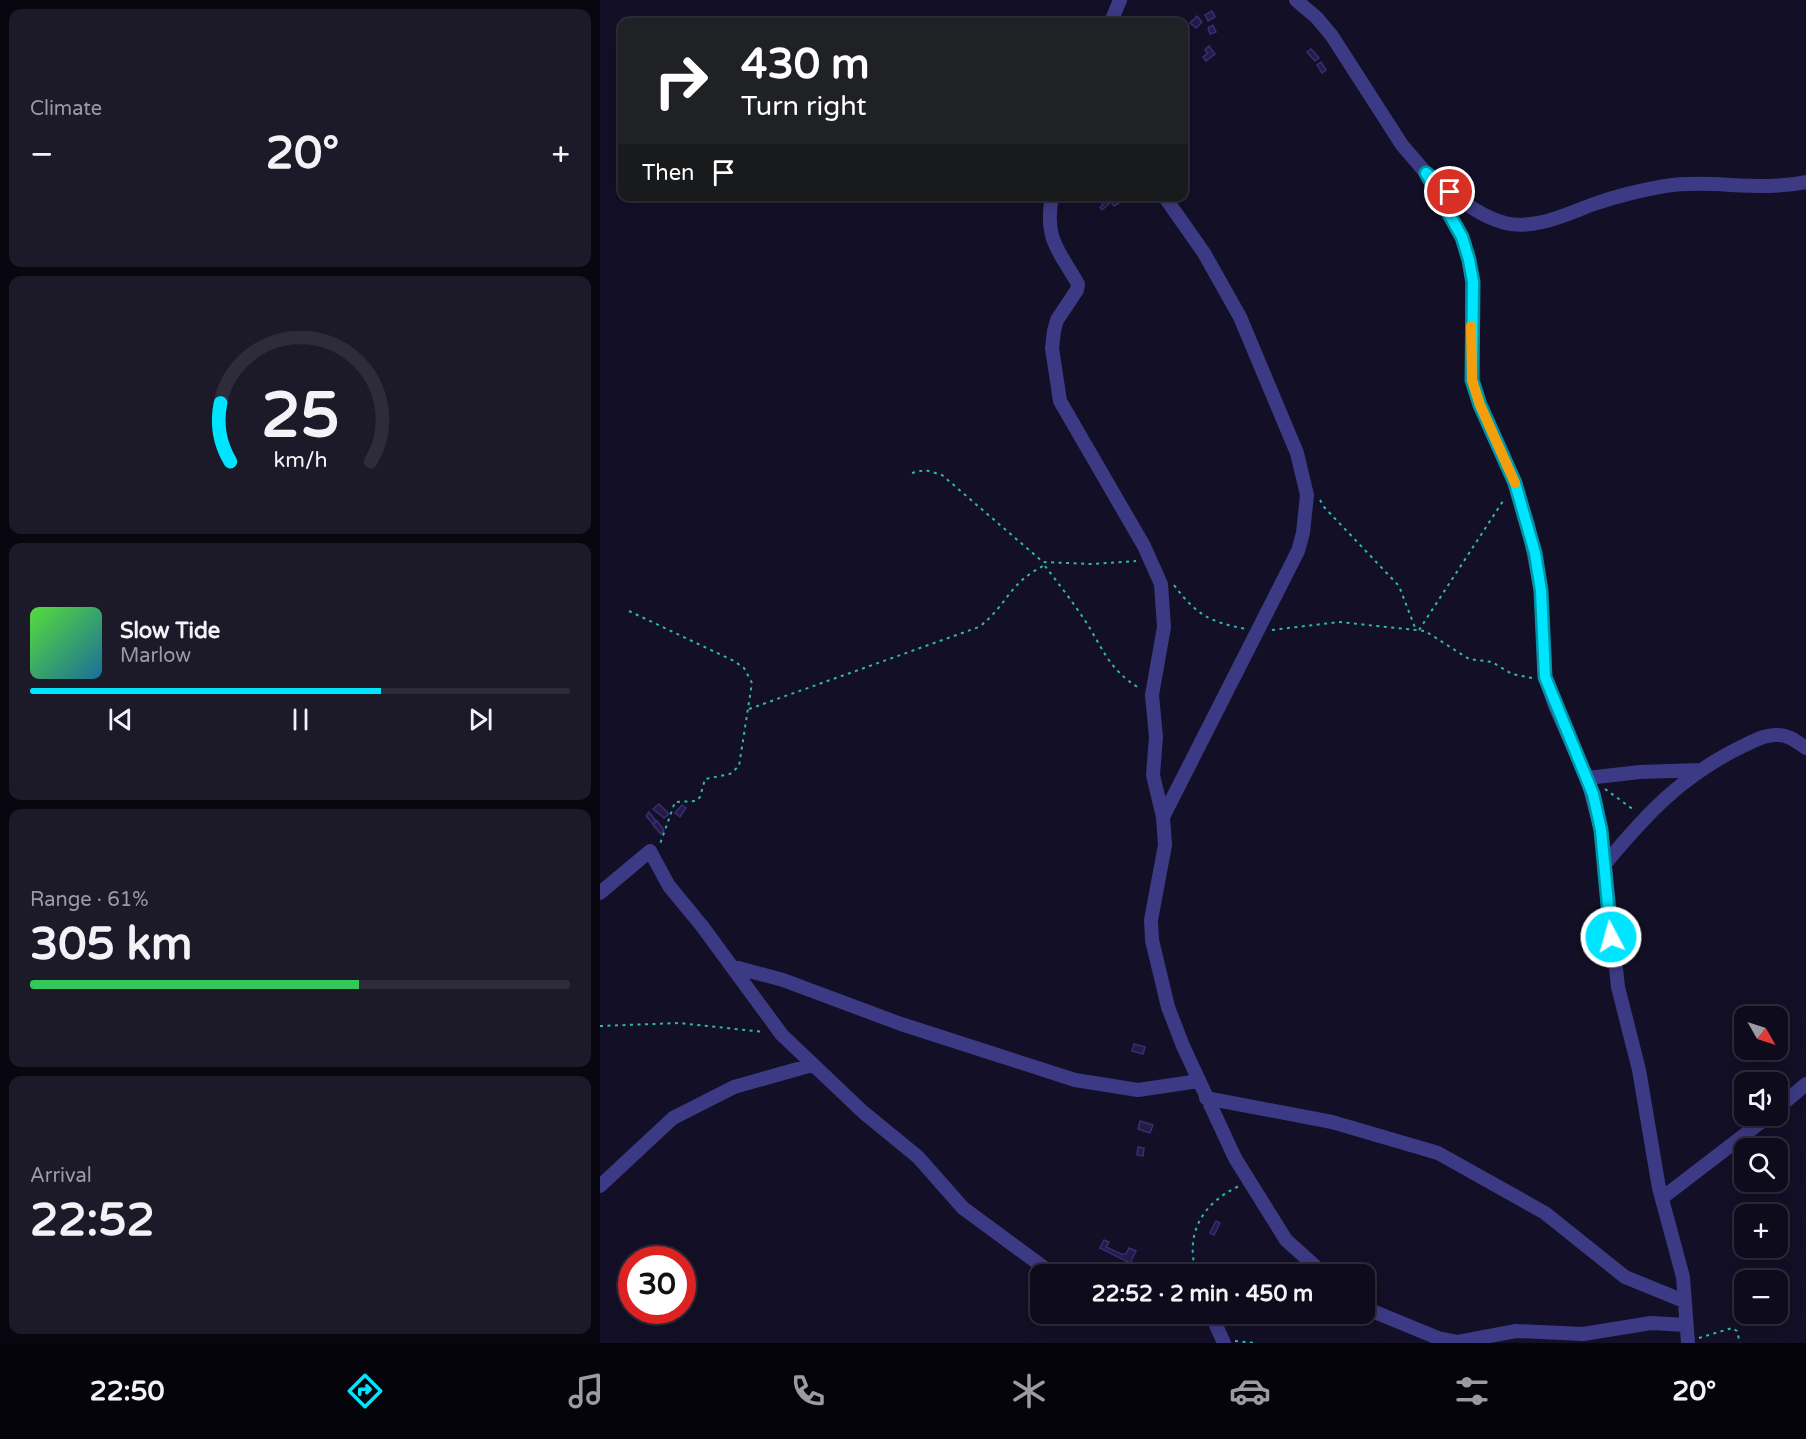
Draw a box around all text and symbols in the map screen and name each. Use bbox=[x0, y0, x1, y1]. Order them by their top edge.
text: 430 m bbox=[741, 39, 870, 90]
icon: right bbox=[642, 42, 720, 120]
text: Turn right bbox=[741, 90, 867, 123]
text: Climate bbox=[30, 97, 102, 121]
text: 20° bbox=[266, 127, 339, 181]
text: − bbox=[30, 135, 54, 174]
text: + bbox=[551, 135, 570, 174]
icon: arrive bbox=[707, 156, 740, 189]
text: Then bbox=[642, 160, 695, 186]
pin bbox=[1424, 166, 1475, 217]
icon: arrive bbox=[1433, 175, 1466, 208]
text: 25 bbox=[261, 379, 339, 454]
text: km/h bbox=[273, 447, 327, 473]
text: Slow Tide bbox=[120, 618, 220, 644]
text: Marlow bbox=[120, 644, 191, 668]
icon: previous bbox=[104, 703, 137, 736]
icon: pause bbox=[284, 703, 317, 736]
icon: next bbox=[464, 703, 497, 736]
text: Range · 61% bbox=[30, 888, 149, 912]
position arrow bbox=[1579, 905, 1643, 969]
text: 305 km bbox=[30, 918, 192, 972]
north arrow bbox=[1734, 1006, 1788, 1060]
map controls bbox=[1734, 1006, 1788, 1324]
button: sound bbox=[1734, 1072, 1788, 1126]
button: search bbox=[1734, 1138, 1788, 1192]
text: Arrival bbox=[30, 1164, 92, 1188]
text: 22:52 bbox=[30, 1194, 155, 1248]
button: + bbox=[1734, 1204, 1788, 1258]
speed limit sign: 30 bbox=[618, 1246, 696, 1324]
button: − bbox=[1734, 1270, 1788, 1324]
text: 22:52 · 2 min · 450 m bbox=[1092, 1281, 1313, 1307]
icon: directions bbox=[344, 1370, 386, 1412]
icon: music bbox=[565, 1370, 607, 1412]
icon: phone bbox=[787, 1370, 829, 1412]
icon: climate bbox=[1008, 1370, 1050, 1412]
icon: car bbox=[1229, 1370, 1271, 1412]
icon: filters bbox=[1451, 1370, 1493, 1412]
text: 22:50 bbox=[90, 1375, 165, 1408]
text: 20° bbox=[1672, 1375, 1716, 1408]

